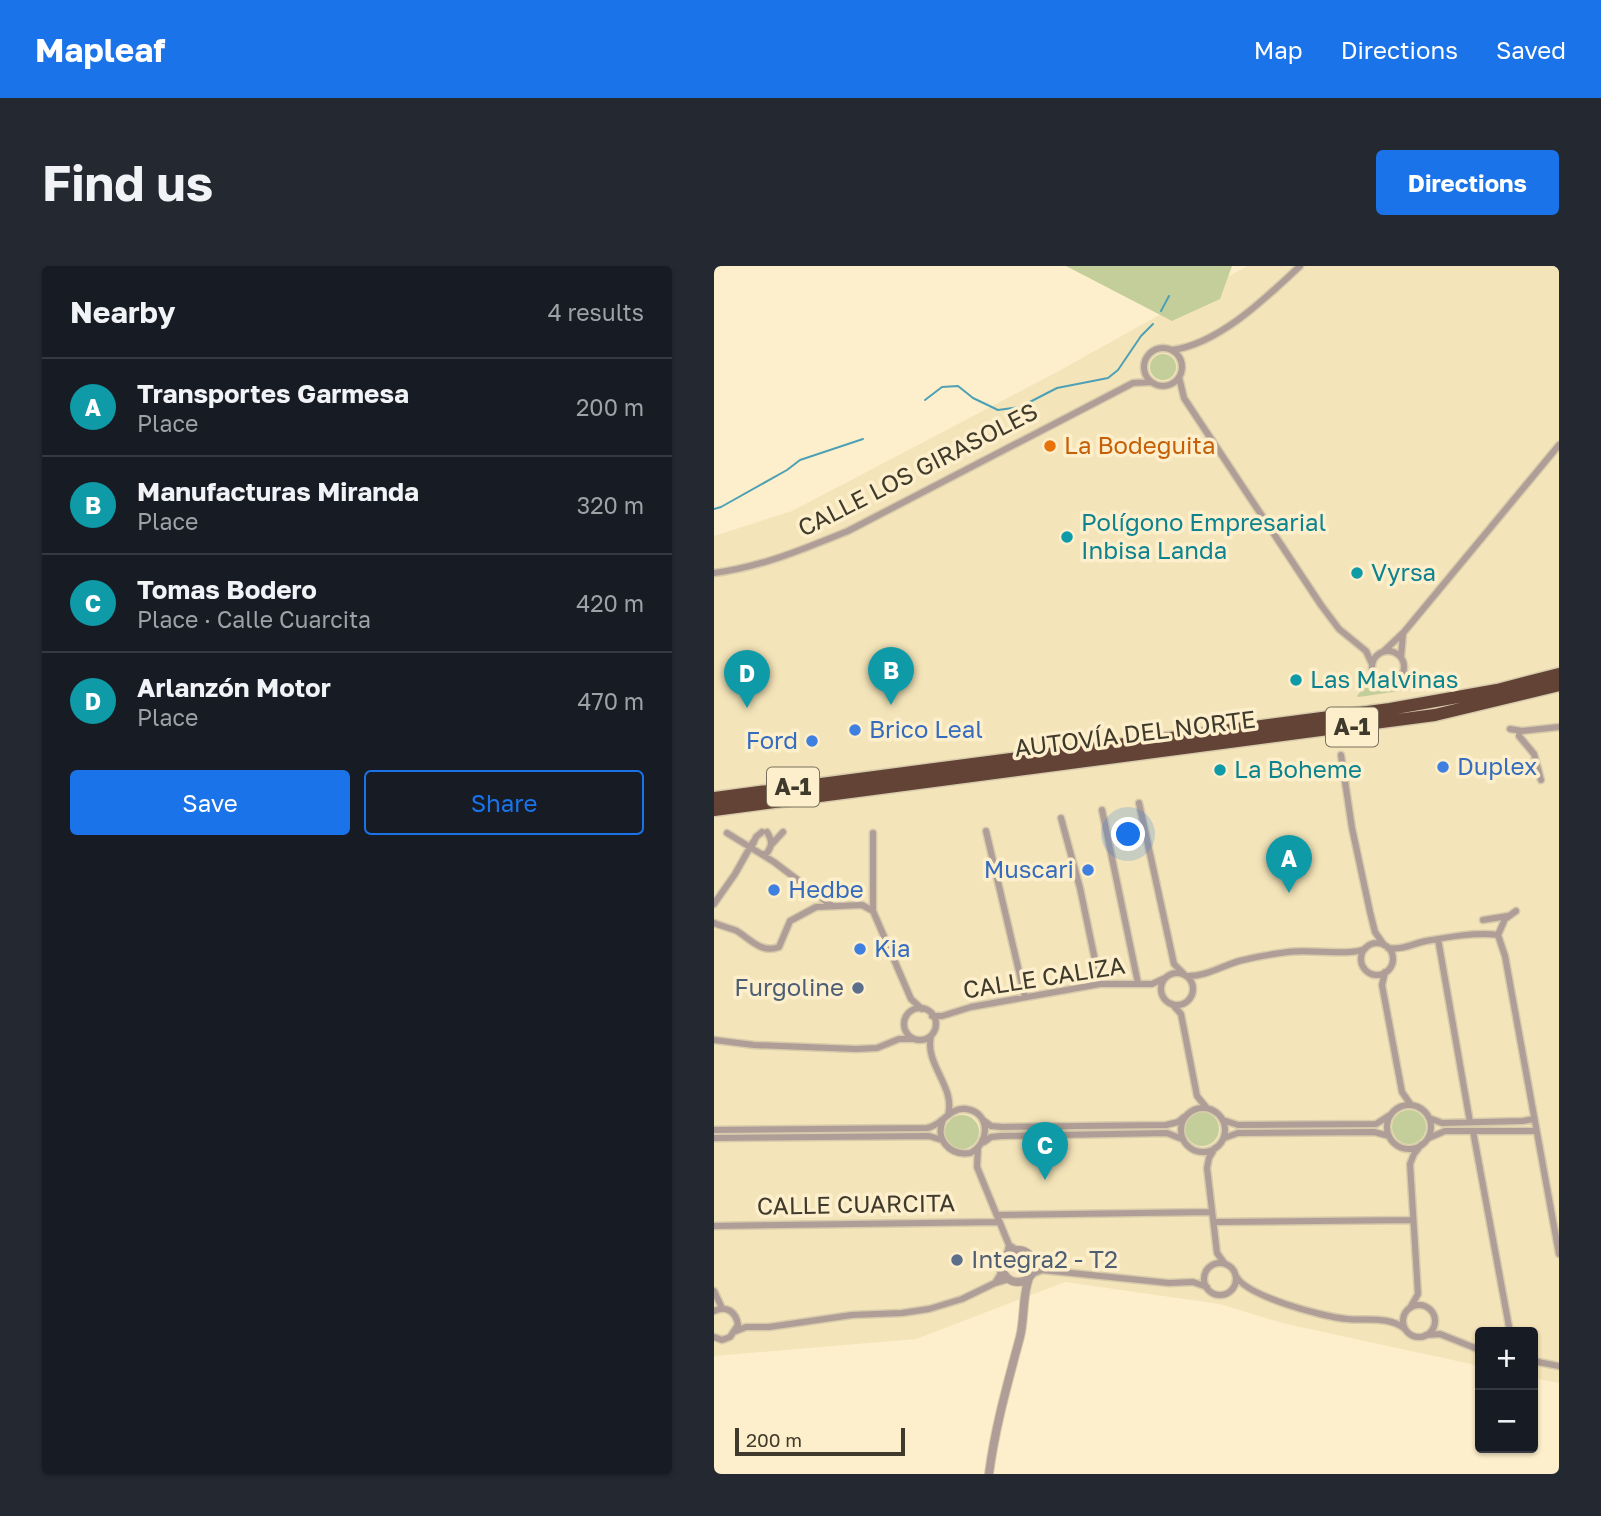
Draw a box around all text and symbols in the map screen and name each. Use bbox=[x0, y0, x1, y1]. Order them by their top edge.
text: Mapleaf bbox=[35, 30, 165, 69]
text: Map bbox=[1254, 35, 1303, 64]
text: Directions bbox=[1341, 35, 1458, 64]
text: Saved bbox=[1496, 35, 1566, 64]
button: Directions bbox=[1376, 150, 1559, 215]
text: Find us bbox=[42, 153, 213, 212]
text: Nearby bbox=[70, 294, 175, 330]
text: 4 results bbox=[548, 298, 644, 326]
text: Transportes Garmesa bbox=[137, 378, 409, 409]
text: A bbox=[85, 393, 101, 421]
text: 200 m bbox=[576, 393, 644, 421]
street label: CALLE LOS GIRASOLES bbox=[793, 396, 1042, 542]
text: Place bbox=[137, 409, 198, 437]
place label: La Bodeguita bbox=[1064, 430, 1216, 459]
marker: La Bodeguita bbox=[1042, 438, 1058, 454]
text: Manufacturas Miranda bbox=[137, 476, 419, 507]
text: B bbox=[85, 491, 101, 519]
text: 320 m bbox=[577, 491, 644, 519]
text: Place bbox=[137, 507, 198, 535]
place label: Polígono Empresarial Inbisa Landa bbox=[1081, 507, 1326, 564]
marker: Polígono Empresarial Inbisa Landa bbox=[1059, 529, 1075, 545]
place label: Vyrsa bbox=[1371, 557, 1436, 586]
marker: Vyrsa bbox=[1349, 565, 1365, 581]
text: Tomas Bodero bbox=[137, 574, 317, 605]
text: C bbox=[85, 589, 101, 617]
text: 420 m bbox=[576, 589, 644, 617]
text: Place · Calle Cuarcita bbox=[137, 605, 371, 633]
pin: B bbox=[868, 647, 914, 705]
pin: D bbox=[724, 650, 770, 708]
place label: Las Malvinas bbox=[1310, 664, 1459, 693]
text: Arlanzón Motor bbox=[137, 672, 331, 703]
marker: Las Malvinas bbox=[1288, 672, 1304, 688]
text: D bbox=[85, 687, 101, 715]
text: 470 m bbox=[577, 687, 644, 715]
text: Place bbox=[137, 703, 198, 731]
street label: AUTOVÍA DEL NORTE bbox=[1012, 703, 1257, 762]
road number: A-1 bbox=[1326, 708, 1378, 747]
place label: Brico Leal bbox=[869, 714, 983, 743]
marker: Brico Leal bbox=[847, 722, 863, 738]
place label: Ford bbox=[746, 725, 798, 754]
marker: Ford bbox=[804, 733, 820, 749]
place label: Duplex bbox=[1457, 751, 1537, 780]
place label: La Boheme bbox=[1234, 754, 1362, 783]
marker: Duplex bbox=[1435, 759, 1451, 775]
marker: La Boheme bbox=[1212, 762, 1228, 778]
road number: A-1 bbox=[767, 768, 819, 806]
button: Save bbox=[70, 770, 350, 835]
button: Share bbox=[364, 770, 644, 835]
your location bbox=[1111, 817, 1145, 851]
pin: A bbox=[1266, 835, 1312, 893]
place label: Muscari bbox=[984, 854, 1074, 883]
marker: Muscari bbox=[1080, 862, 1096, 878]
place label: Hedbe bbox=[788, 874, 864, 903]
marker: Hedbe bbox=[766, 882, 782, 898]
place label: Kia bbox=[874, 933, 911, 962]
marker: Kia bbox=[852, 941, 868, 957]
street label: CALLE CALIZA bbox=[961, 949, 1127, 1004]
place label: Furgoline bbox=[734, 972, 844, 1001]
marker: Furgoline bbox=[850, 980, 866, 996]
pin: C bbox=[1022, 1122, 1068, 1180]
street label: CALLE CUARCITA bbox=[757, 1187, 955, 1220]
place label: Integra2 - T2 bbox=[971, 1244, 1118, 1273]
marker: Integra2 - T2 bbox=[949, 1252, 965, 1268]
map controls bbox=[1475, 1327, 1538, 1453]
button: + bbox=[1475, 1327, 1538, 1390]
button: − bbox=[1475, 1390, 1538, 1453]
scale bar bbox=[735, 1425, 905, 1457]
text: 200 m bbox=[746, 1428, 802, 1451]

